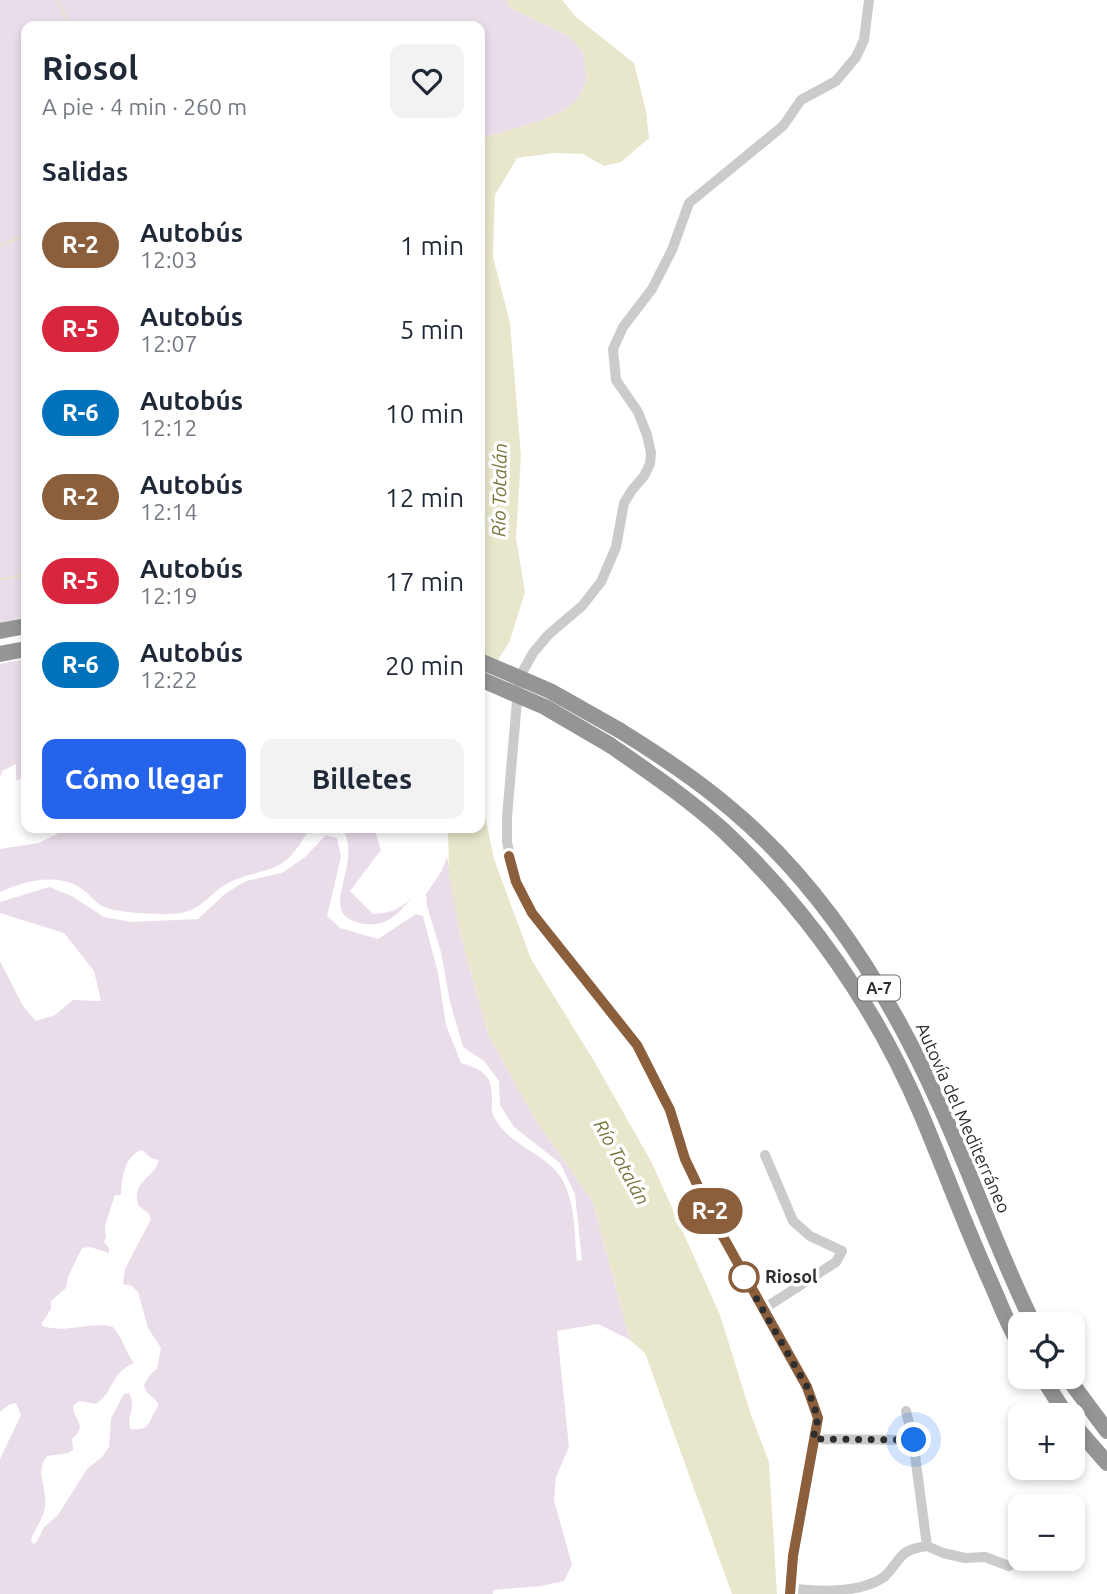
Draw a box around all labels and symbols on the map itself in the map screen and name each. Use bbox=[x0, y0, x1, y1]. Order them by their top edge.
water label: Río Totalán bbox=[487, 443, 511, 537]
road number: A-7 bbox=[858, 976, 900, 1000]
street label: Autovía del Mediterráneo bbox=[913, 1019, 1015, 1216]
water label: Río Totalán bbox=[590, 1116, 654, 1208]
line badge: R-2 bbox=[670, 1188, 750, 1234]
marker: Riosol bbox=[729, 1262, 759, 1292]
place label: Riosol bbox=[765, 1266, 818, 1286]
your location bbox=[896, 1422, 931, 1457]

